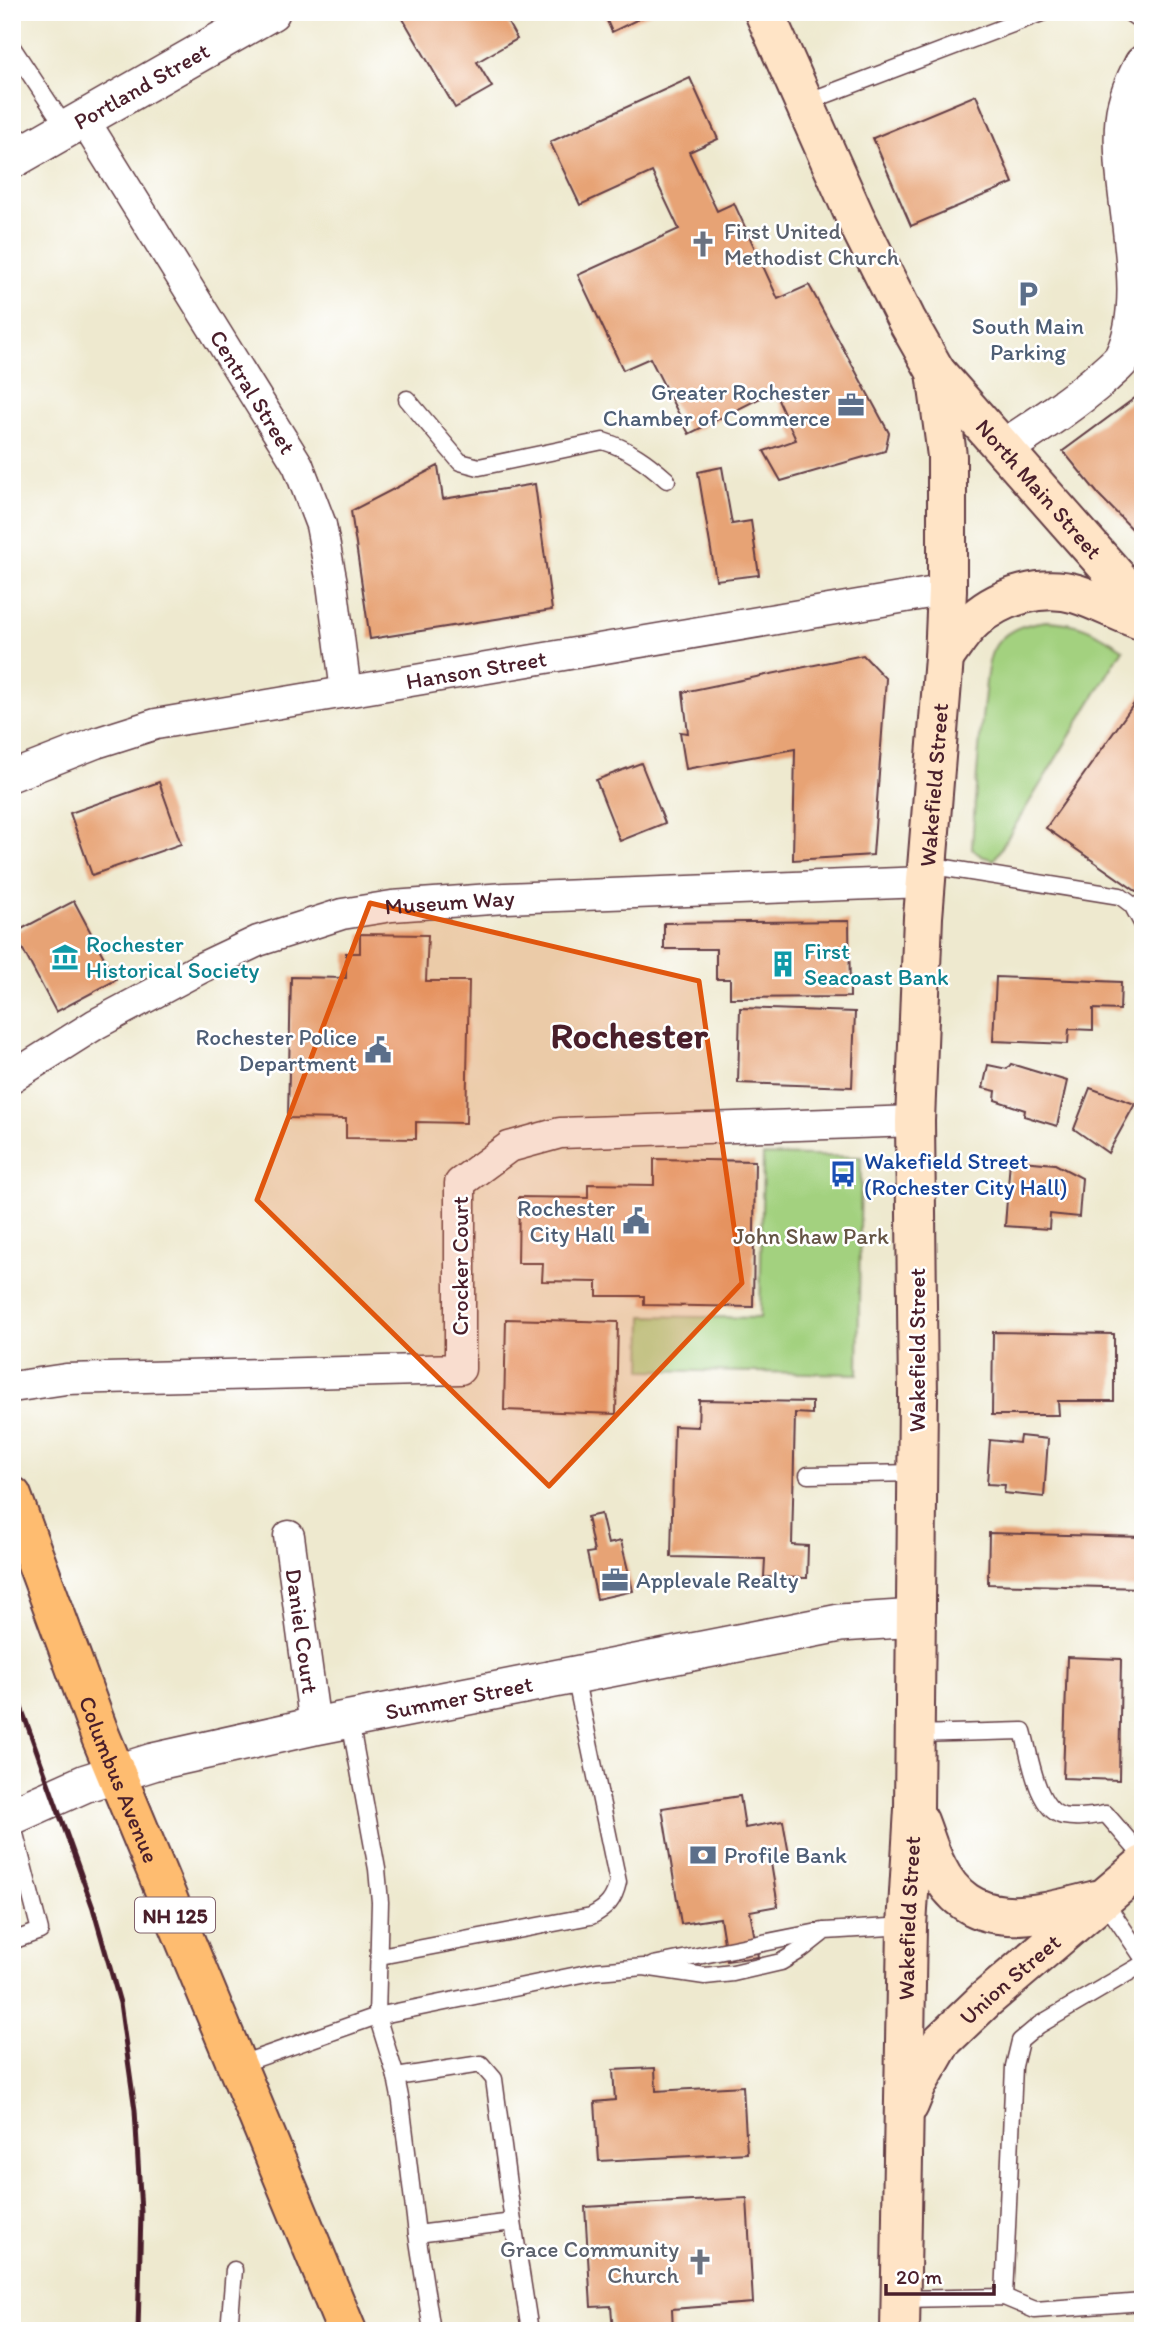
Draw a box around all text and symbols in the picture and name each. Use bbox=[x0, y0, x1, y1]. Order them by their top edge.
street label: Portland Street bbox=[69, 36, 214, 136]
place label: First United Methodist Church bbox=[724, 217, 899, 271]
church icon: First United Methodist Church bbox=[688, 229, 718, 259]
parking icon: South Main Parking bbox=[1013, 279, 1043, 309]
place label: South Main Parking bbox=[972, 312, 1084, 366]
street label: Central Street bbox=[204, 325, 302, 459]
place label: Greater Rochester Chamber of Commerce bbox=[603, 378, 830, 432]
office icon: Greater Rochester Chamber of Commerce bbox=[836, 390, 866, 420]
street label: North Main Street bbox=[970, 413, 1108, 565]
street label: Hanson Street bbox=[404, 644, 549, 695]
street label: Wakefield Street bbox=[913, 701, 954, 868]
street label: Museum Way bbox=[384, 884, 515, 920]
place label: Rochester Historical Society bbox=[86, 930, 260, 984]
place label: First Seacoast Bank bbox=[804, 937, 949, 991]
museum icon: Rochester Historical Society bbox=[50, 942, 80, 972]
building icon: First Seacoast Bank bbox=[768, 949, 798, 979]
district label: Rochester bbox=[550, 1013, 709, 1057]
place label: Rochester Police Department bbox=[196, 1023, 357, 1077]
public building icon: Rochester Police Department bbox=[363, 1035, 393, 1065]
place label: Wakefield Street (Rochester City Hall) bbox=[864, 1147, 1067, 1201]
bus stop icon: Wakefield Street (Rochester City Hall) bbox=[828, 1159, 858, 1189]
place label: Rochester City Hall bbox=[517, 1194, 615, 1248]
street label: Crocker Court bbox=[446, 1196, 474, 1336]
public building icon: Rochester City Hall bbox=[621, 1206, 651, 1236]
park label: John Shaw Park bbox=[733, 1222, 889, 1250]
street label: Wakefield Street bbox=[903, 1267, 931, 1432]
office icon: Applevale Realty bbox=[600, 1565, 630, 1595]
place label: Applevale Realty bbox=[636, 1566, 799, 1594]
street label: Daniel Court bbox=[280, 1567, 324, 1695]
street label: Summer Street bbox=[383, 1670, 536, 1726]
street label: Columbus Avenue bbox=[73, 1692, 165, 1867]
street label: Wakefield Street bbox=[892, 1835, 926, 2001]
bank icon: Profile Bank bbox=[688, 1840, 718, 1870]
place label: Profile Bank bbox=[724, 1841, 847, 1869]
road number: NH 125 bbox=[135, 1898, 215, 1932]
street label: Union Street bbox=[954, 1927, 1066, 2031]
place label: Grace Community Church bbox=[500, 2235, 680, 2289]
church icon: Grace Community Church bbox=[685, 2247, 715, 2277]
scale bar bbox=[886, 2252, 994, 2296]
text: 20 m bbox=[896, 2264, 943, 2289]

